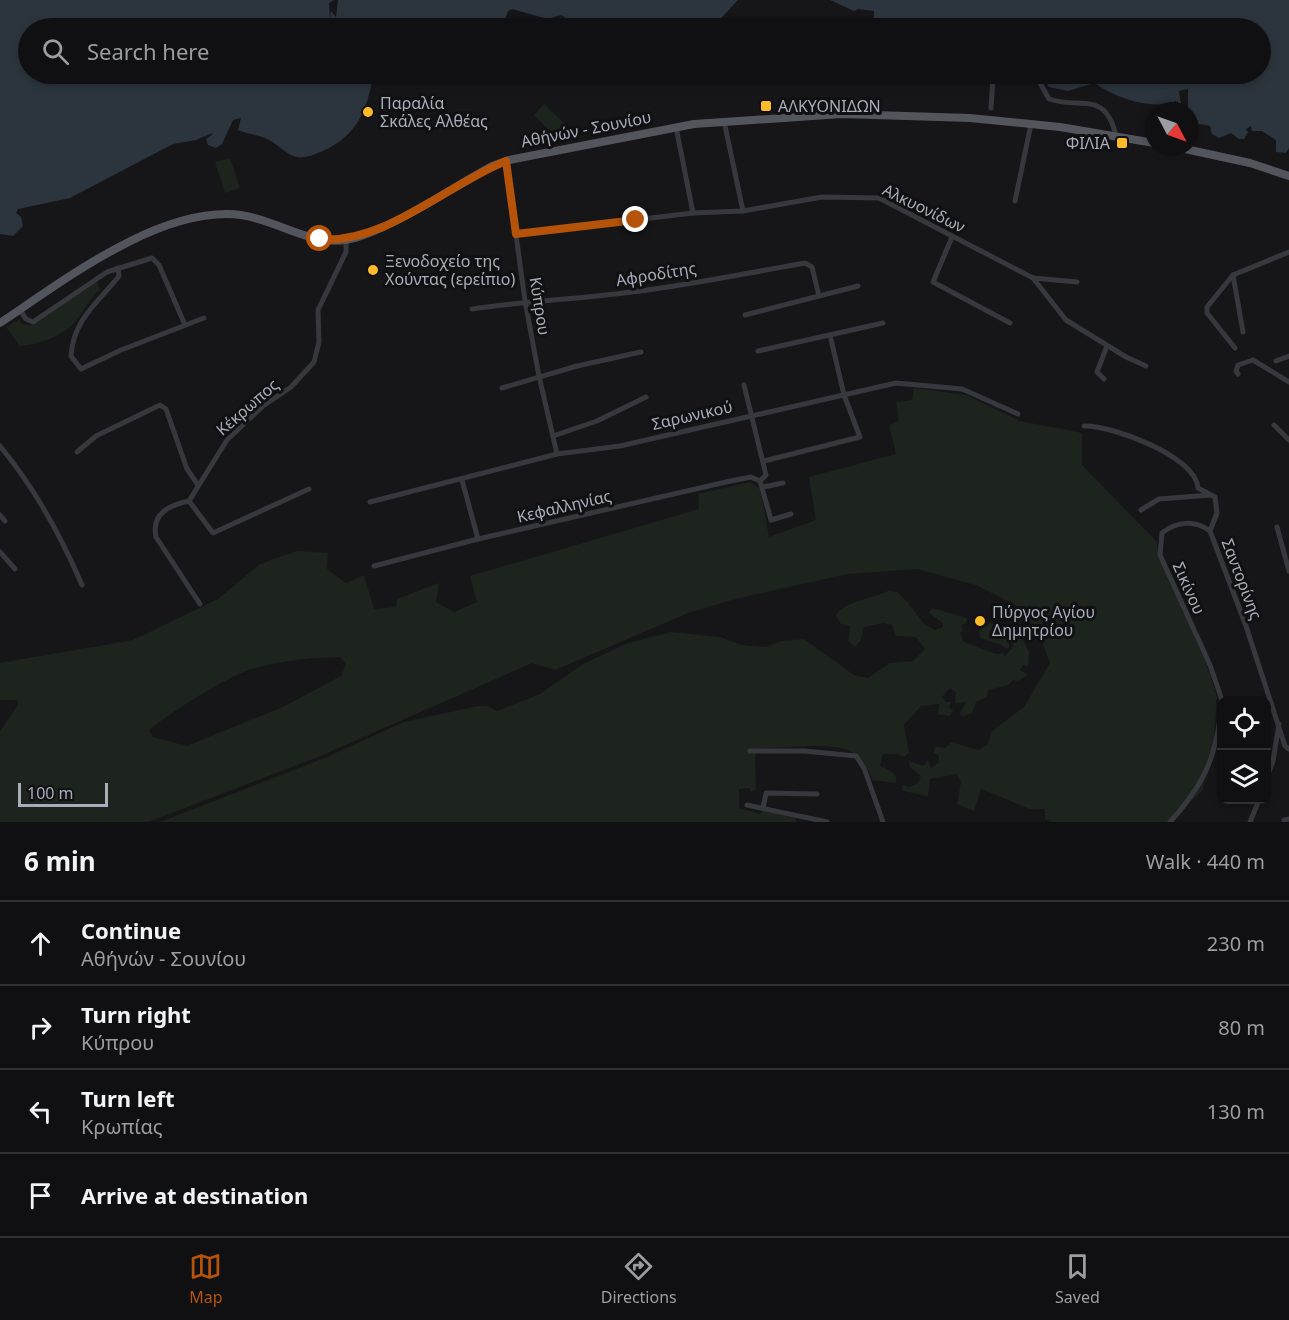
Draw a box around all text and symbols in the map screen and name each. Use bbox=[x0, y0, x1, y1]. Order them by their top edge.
search box bbox=[18, 18, 1271, 84]
icon: search bbox=[39, 35, 72, 68]
text: Search here bbox=[87, 36, 209, 66]
place label: Παραλία Σκάλες Αλθέας bbox=[380, 92, 488, 132]
place label: ΑΛΚΥΟΝΙΔΩΝ bbox=[778, 95, 881, 117]
marker: ΑΛΚΥΟΝΙΔΩΝ bbox=[759, 99, 773, 113]
north arrow bbox=[1145, 102, 1199, 156]
marker: Παραλία Σκάλες Αλθέας bbox=[361, 105, 375, 119]
street label: Αθήνών - Σουνίου bbox=[519, 106, 653, 152]
place label: ΦΙΛΙΑ bbox=[1066, 132, 1111, 154]
marker: ΦΙΛΙΑ bbox=[1115, 136, 1129, 150]
street label: Αλκυονίδων bbox=[879, 179, 969, 237]
route end bbox=[622, 206, 648, 232]
route start bbox=[306, 225, 332, 251]
place label: Ξενοδοχείο της Χούντας (ερείπιο) bbox=[385, 250, 515, 290]
street label: Αφροδίτης bbox=[614, 257, 698, 291]
marker: Ξενοδοχείο της Χούντας (ερείπιο) bbox=[366, 263, 380, 277]
street label: Κύπρου bbox=[525, 275, 555, 337]
street label: Κέκρωπος bbox=[211, 374, 283, 440]
street label: Σαρωνικού bbox=[649, 395, 735, 435]
street label: Κεφαλληνίας bbox=[515, 484, 613, 528]
street label: Σαντορίνης bbox=[1217, 535, 1268, 623]
street label: Σικίνου bbox=[1168, 558, 1210, 618]
place label: Πύργος Αγίου Δημητρίου bbox=[992, 601, 1095, 641]
marker: Πύργος Αγίου Δημητρίου bbox=[973, 614, 987, 628]
map controls bbox=[1217, 696, 1271, 804]
button: locate bbox=[1217, 696, 1271, 750]
button: layers bbox=[1217, 750, 1271, 804]
scale bar bbox=[18, 780, 108, 808]
text: 100 m bbox=[27, 782, 74, 804]
text: 6 min bbox=[24, 843, 96, 879]
text: Walk · 440 m bbox=[1146, 848, 1265, 875]
text: Continue bbox=[81, 915, 181, 945]
icon: ahead bbox=[24, 927, 57, 960]
text: 230 m bbox=[1207, 930, 1265, 957]
text: Αθήνών - Σουνίου bbox=[81, 945, 246, 972]
text: Turn right bbox=[81, 999, 191, 1029]
icon: right bbox=[24, 1011, 57, 1044]
text: 80 m bbox=[1218, 1014, 1265, 1041]
text: Κύπρου bbox=[81, 1029, 154, 1056]
text: Turn left bbox=[81, 1083, 175, 1113]
icon: left bbox=[24, 1095, 57, 1128]
text: 130 m bbox=[1207, 1098, 1265, 1125]
text: Κρωπίας bbox=[81, 1113, 162, 1140]
icon: arrive bbox=[24, 1179, 57, 1212]
text: Arrive at destination bbox=[81, 1180, 308, 1210]
tab: Map bbox=[189, 1250, 222, 1308]
tab: Directions bbox=[601, 1250, 677, 1308]
tab: Saved bbox=[1055, 1250, 1100, 1308]

